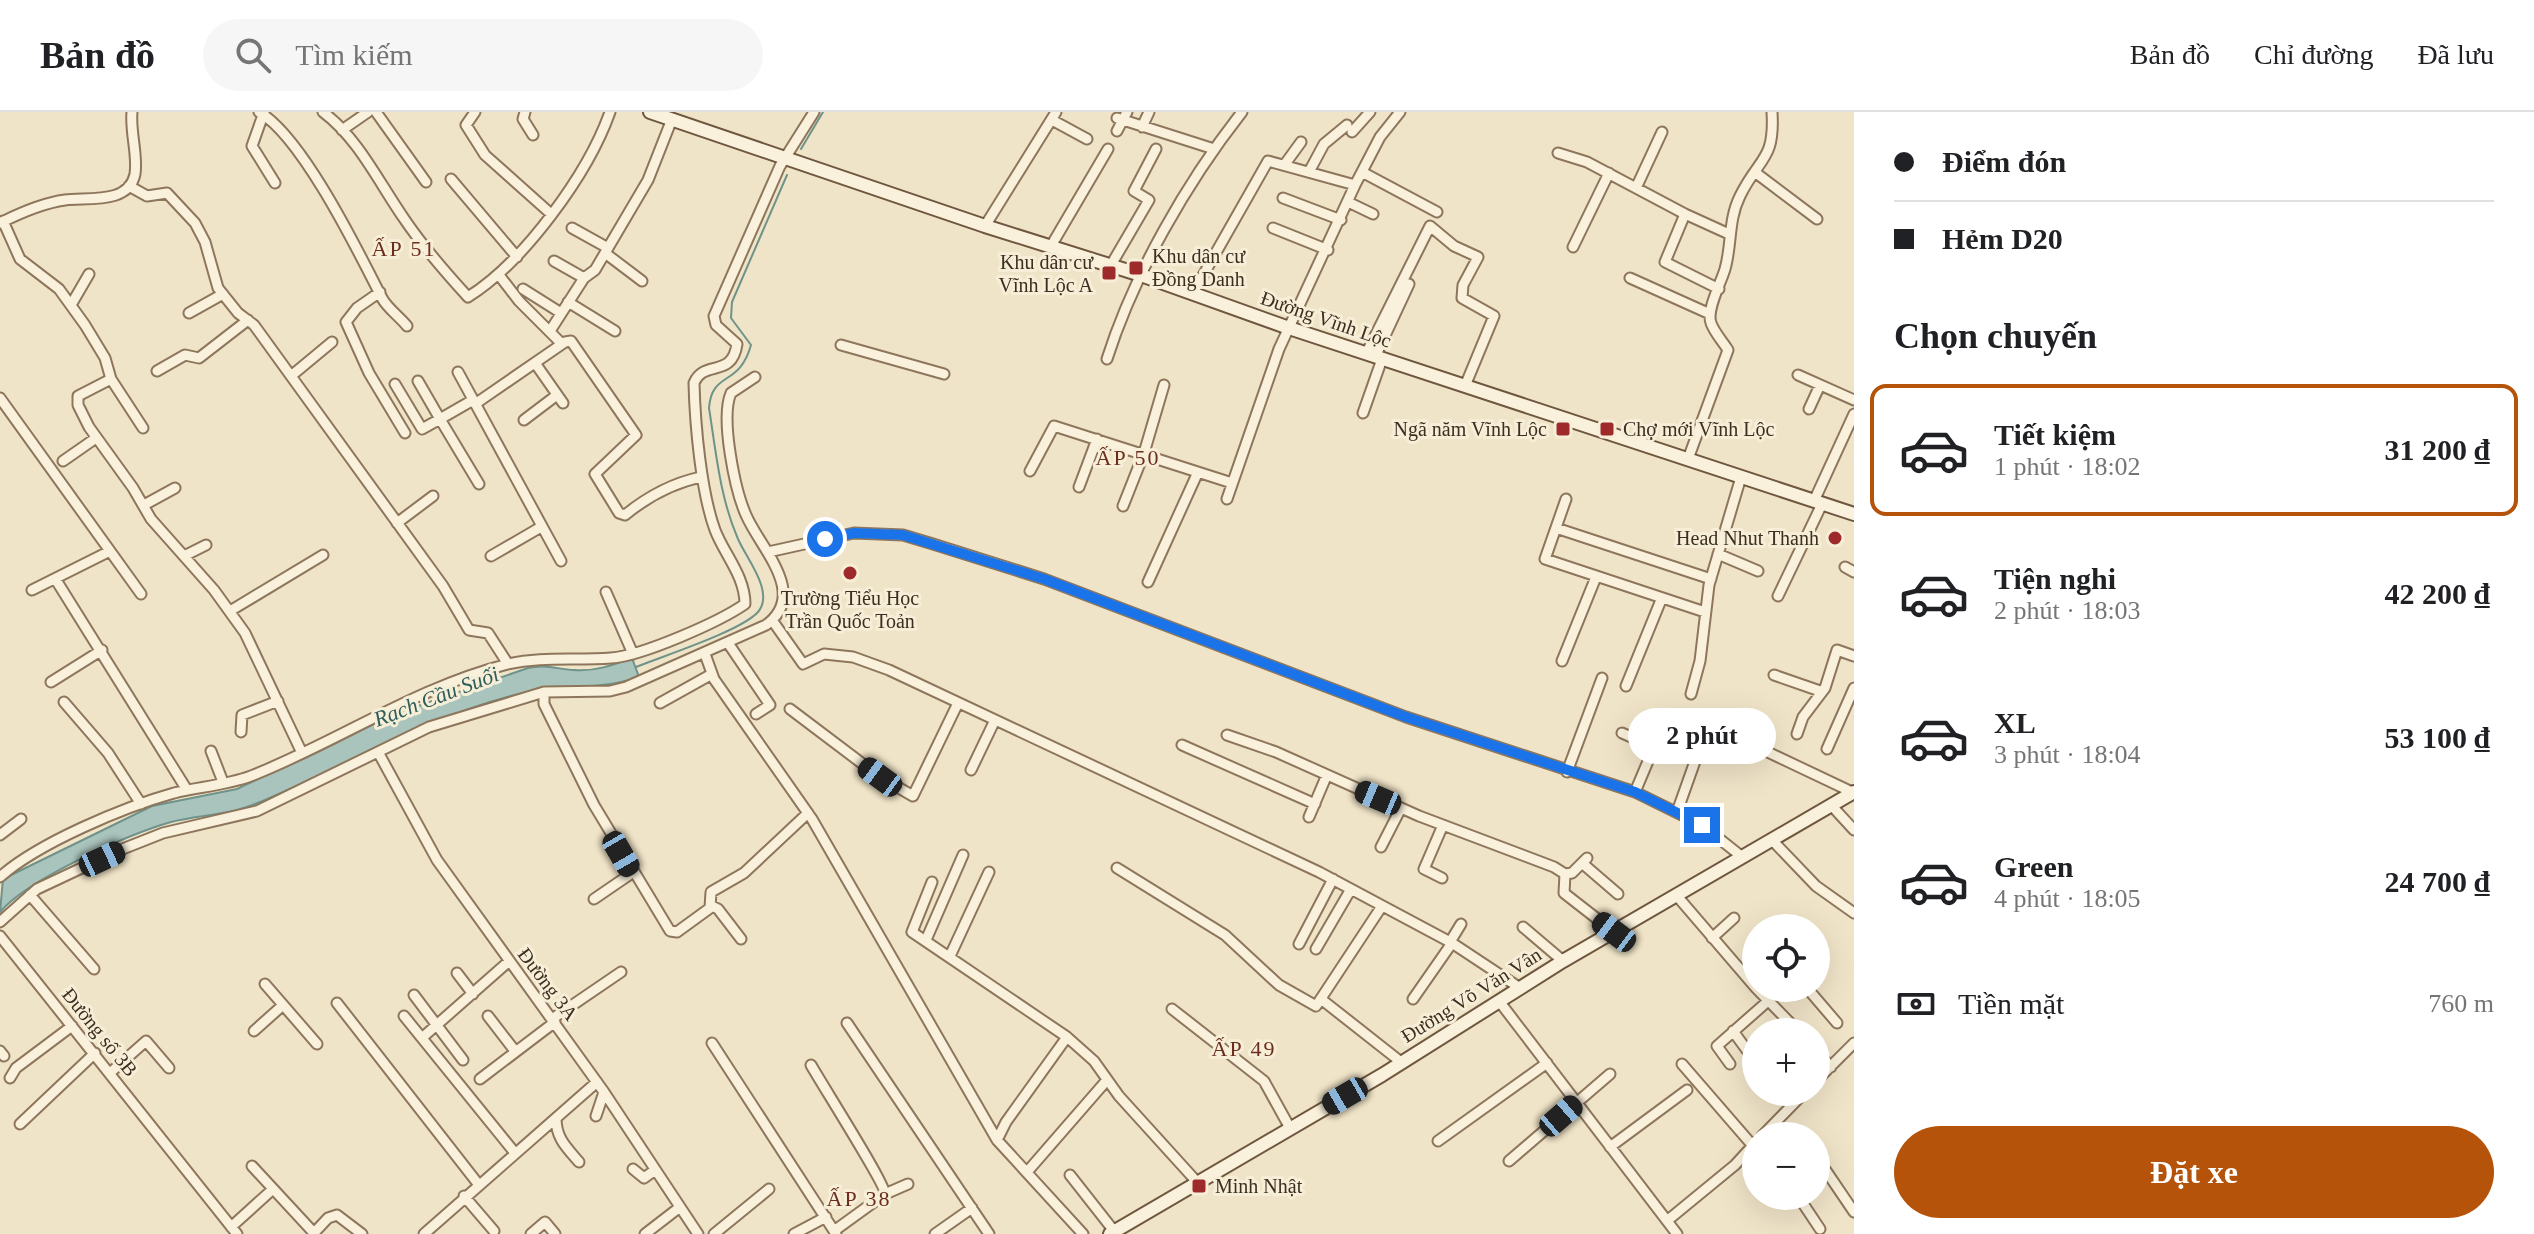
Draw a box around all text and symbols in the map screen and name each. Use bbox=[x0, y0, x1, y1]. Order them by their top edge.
search box bbox=[203, 19, 763, 91]
icon: search bbox=[231, 33, 275, 77]
text: Bản đồ bbox=[40, 34, 155, 76]
text: Tìm kiếm bbox=[295, 38, 413, 71]
text: Bản đồ bbox=[2130, 39, 2210, 70]
text: Chỉ đường bbox=[2254, 39, 2373, 70]
text: Đã lưu bbox=[2417, 39, 2494, 70]
text: Điểm đón bbox=[1942, 145, 2066, 178]
text: Hẻm D20 bbox=[1942, 222, 2063, 255]
district label: ẤP 51 bbox=[372, 236, 436, 261]
place label: Khu dân cư Đồng Danh bbox=[1152, 245, 1246, 291]
place label: Khu dân cư Vĩnh Lộc A bbox=[999, 251, 1094, 296]
marker: Khu dân cư Đồng Danh bbox=[1127, 259, 1145, 277]
marker: Khu dân cư Vĩnh Lộc A bbox=[1100, 264, 1118, 282]
street label: Đường Vĩnh Lộc bbox=[1258, 286, 1394, 353]
text: Chọn chuyến bbox=[1894, 316, 2097, 356]
icon: car bbox=[1898, 414, 1970, 486]
place label: Ngã năm Vĩnh Lộc bbox=[1394, 418, 1547, 441]
place label: Chợ mới Vĩnh Lộc bbox=[1623, 418, 1774, 440]
text: Tiết kiệm bbox=[1994, 418, 2116, 451]
marker: Ngã năm Vĩnh Lộc bbox=[1554, 420, 1572, 438]
marker: Chợ mới Vĩnh Lộc bbox=[1598, 420, 1616, 438]
text: 31 200 ₫ bbox=[2385, 433, 2490, 466]
district label: ẤP 50 bbox=[1096, 445, 1160, 470]
text: 1 phút · 18:02 bbox=[1994, 452, 2141, 481]
route start bbox=[807, 521, 843, 557]
place label: Head Nhut Thanh bbox=[1676, 527, 1819, 549]
marker: Head Nhut Thanh bbox=[1826, 529, 1844, 547]
icon: car bbox=[1898, 558, 1970, 630]
text: Tiện nghi bbox=[1994, 562, 2116, 595]
marker: Trường Tiểu Học Trần Quốc Toản bbox=[841, 564, 859, 582]
text: 42 200 ₫ bbox=[2385, 577, 2490, 610]
place label: Trường Tiểu Học Trần Quốc Toản bbox=[781, 587, 919, 632]
text: 2 phút · 18:03 bbox=[1994, 596, 2141, 625]
water label: Rạch Cầu Suối bbox=[369, 661, 502, 732]
icon: car bbox=[1898, 702, 1970, 774]
text: XL bbox=[1994, 706, 2036, 739]
callout: 2 phút bbox=[1628, 709, 1776, 765]
text: 2 phút bbox=[1666, 721, 1738, 750]
text: 53 100 ₫ bbox=[2385, 721, 2490, 754]
text: 3 phút · 18:04 bbox=[1994, 740, 2141, 769]
car bbox=[854, 753, 906, 801]
car bbox=[1351, 778, 1405, 818]
route end bbox=[1684, 807, 1720, 843]
car bbox=[599, 827, 643, 881]
car bbox=[75, 838, 129, 880]
icon: car bbox=[1898, 846, 1970, 918]
text: Green bbox=[1994, 850, 2073, 883]
text: 24 700 ₫ bbox=[2385, 865, 2490, 898]
text: 4 phút · 18:05 bbox=[1994, 884, 2141, 913]
car bbox=[1588, 908, 1640, 956]
map controls bbox=[1742, 914, 1830, 1210]
button: locate bbox=[1742, 914, 1830, 1002]
street label: Đường 3A bbox=[513, 943, 583, 1026]
street label: Đường Võ Văn Vân bbox=[1397, 943, 1546, 1048]
icon: cash bbox=[1894, 982, 1938, 1026]
street label: Đường số 3B bbox=[57, 984, 142, 1081]
text: Tiền mặt bbox=[1958, 987, 2064, 1020]
text: 760 m bbox=[2428, 989, 2494, 1018]
button: + bbox=[1742, 1018, 1830, 1106]
district label: ẤP 49 bbox=[1212, 1036, 1276, 1061]
car bbox=[1318, 1074, 1372, 1118]
car bbox=[1535, 1091, 1587, 1141]
button: − bbox=[1742, 1122, 1830, 1210]
button: Đặt xe bbox=[1894, 1126, 2494, 1218]
place label: Minh Nhật bbox=[1215, 1175, 1303, 1197]
marker: Minh Nhật bbox=[1190, 1177, 1208, 1195]
district label: ẤP 38 bbox=[827, 1186, 891, 1211]

